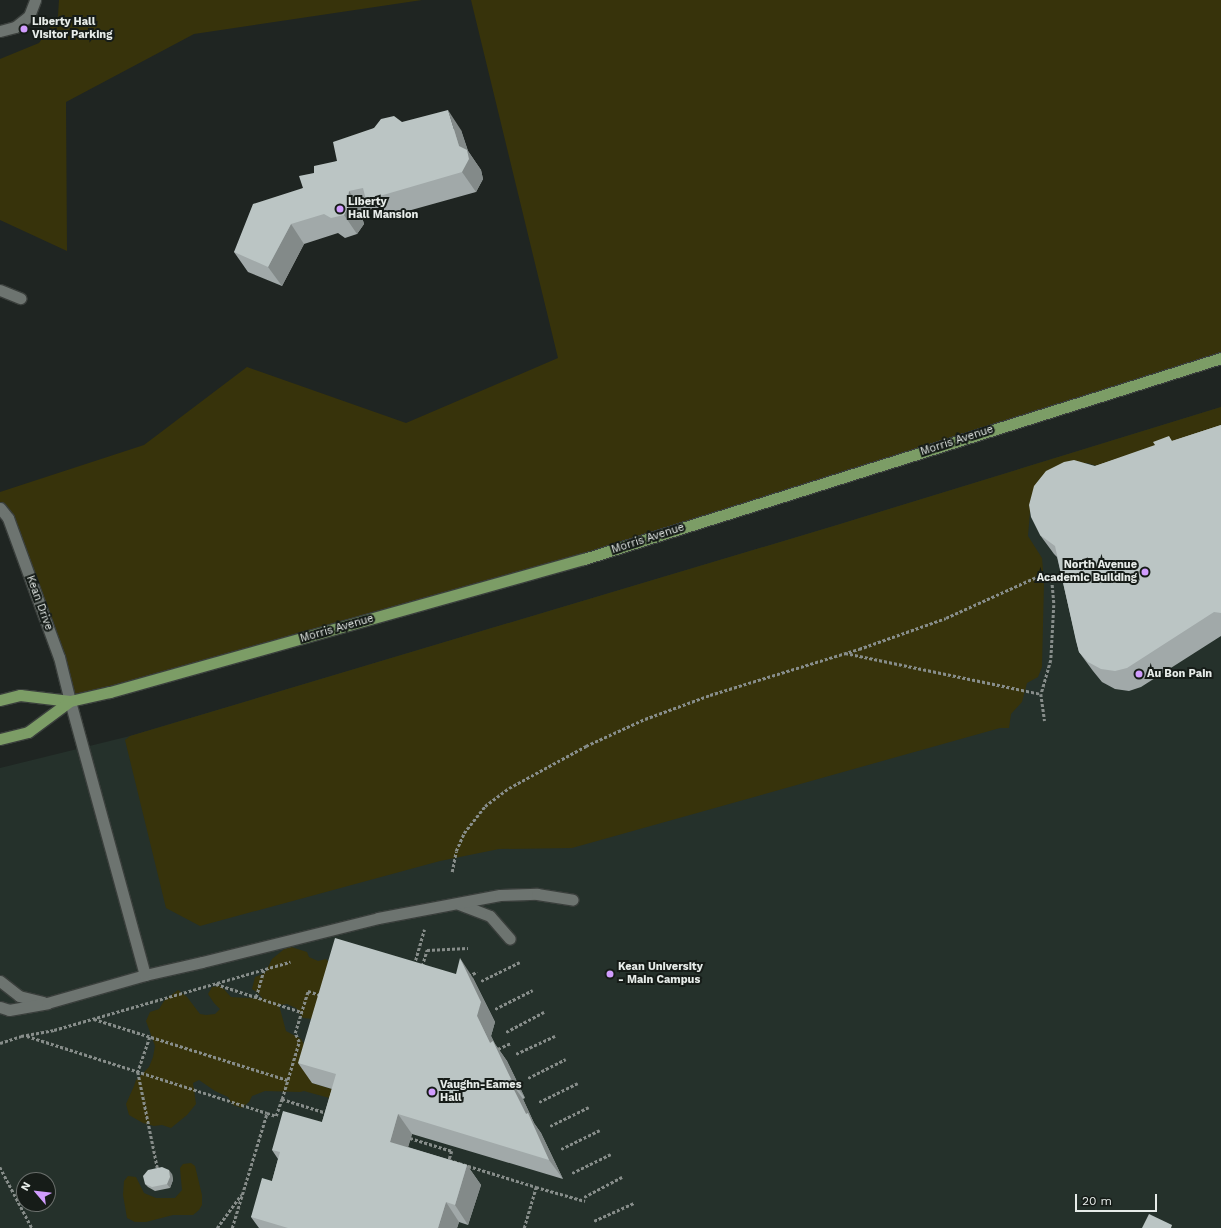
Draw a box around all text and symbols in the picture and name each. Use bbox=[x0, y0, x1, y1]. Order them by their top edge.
place label: Liberty Hall Visitor Parking bbox=[32, 16, 113, 42]
marker: Liberty Hall Visitor Parking bbox=[19, 24, 29, 34]
place label: Liberty Hall Mansion bbox=[348, 196, 418, 222]
marker: Liberty Hall Mansion bbox=[335, 204, 345, 214]
street label: Morris Avenue bbox=[919, 423, 995, 459]
street label: Morris Avenue bbox=[610, 521, 686, 557]
place label: North Avenue Academic Building bbox=[1037, 559, 1137, 585]
marker: North Avenue Academic Building bbox=[1140, 567, 1150, 577]
street label: Kean Drive bbox=[23, 574, 55, 632]
street label: Morris Avenue bbox=[299, 612, 375, 646]
place label: Au Bon Pain bbox=[1147, 667, 1212, 681]
marker: Au Bon Pain bbox=[1134, 669, 1144, 679]
place label: Kean University - Main Campus bbox=[618, 961, 703, 987]
marker: Kean University - Main Campus bbox=[605, 969, 615, 979]
place label: Vaughn-Eames Hall bbox=[440, 1079, 522, 1105]
marker: Vaughn-Eames Hall bbox=[427, 1087, 437, 1097]
north arrow bbox=[16, 1172, 56, 1212]
text: N bbox=[18, 1180, 33, 1193]
scale bar bbox=[1077, 1186, 1159, 1212]
text: 20 m bbox=[1082, 1194, 1112, 1208]

